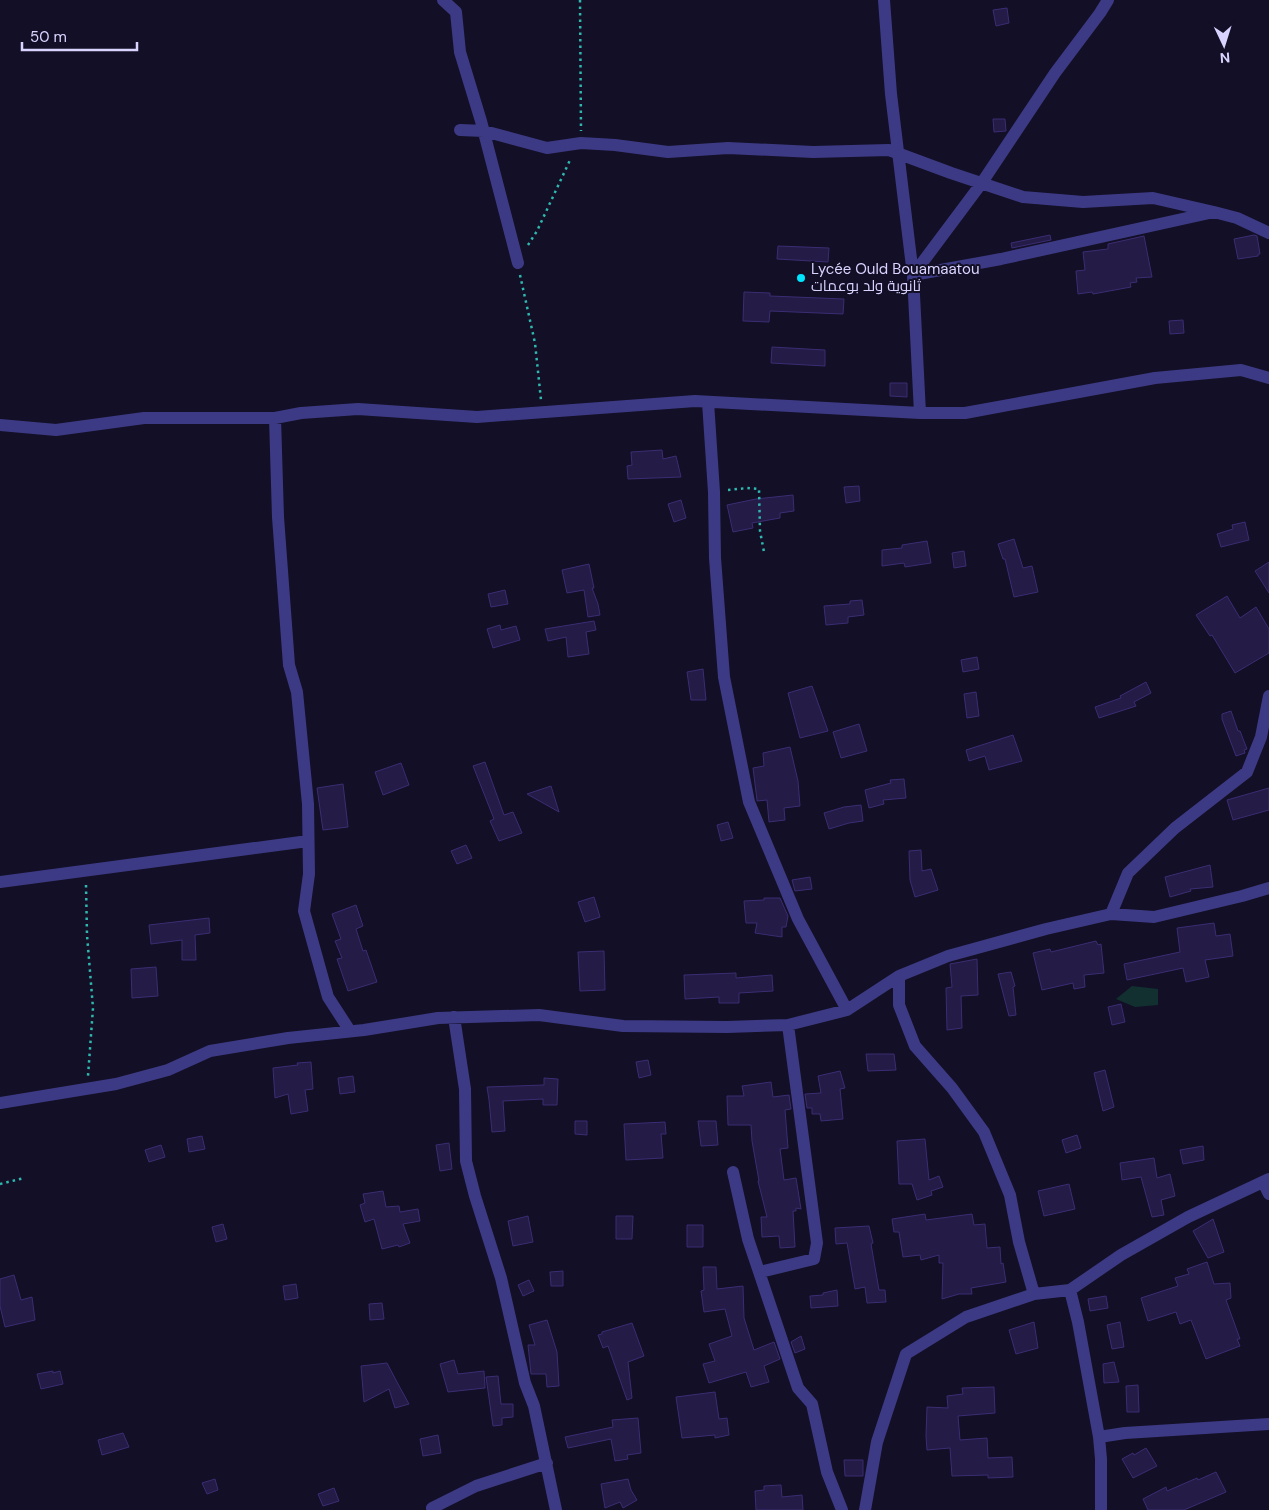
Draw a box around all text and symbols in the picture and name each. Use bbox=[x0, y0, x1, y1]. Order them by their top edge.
scale bar bbox=[22, 20, 138, 52]
north arrow bbox=[1199, 20, 1249, 70]
text: 50 m bbox=[30, 27, 67, 47]
text: N bbox=[1219, 49, 1231, 67]
place label: Lycée Ould Bouamaatou ثانوية ولد بوعمات bbox=[811, 259, 980, 296]
marker: Lycée Ould Bouamaatou ثانوية ولد بوعمات bbox=[795, 272, 807, 284]

